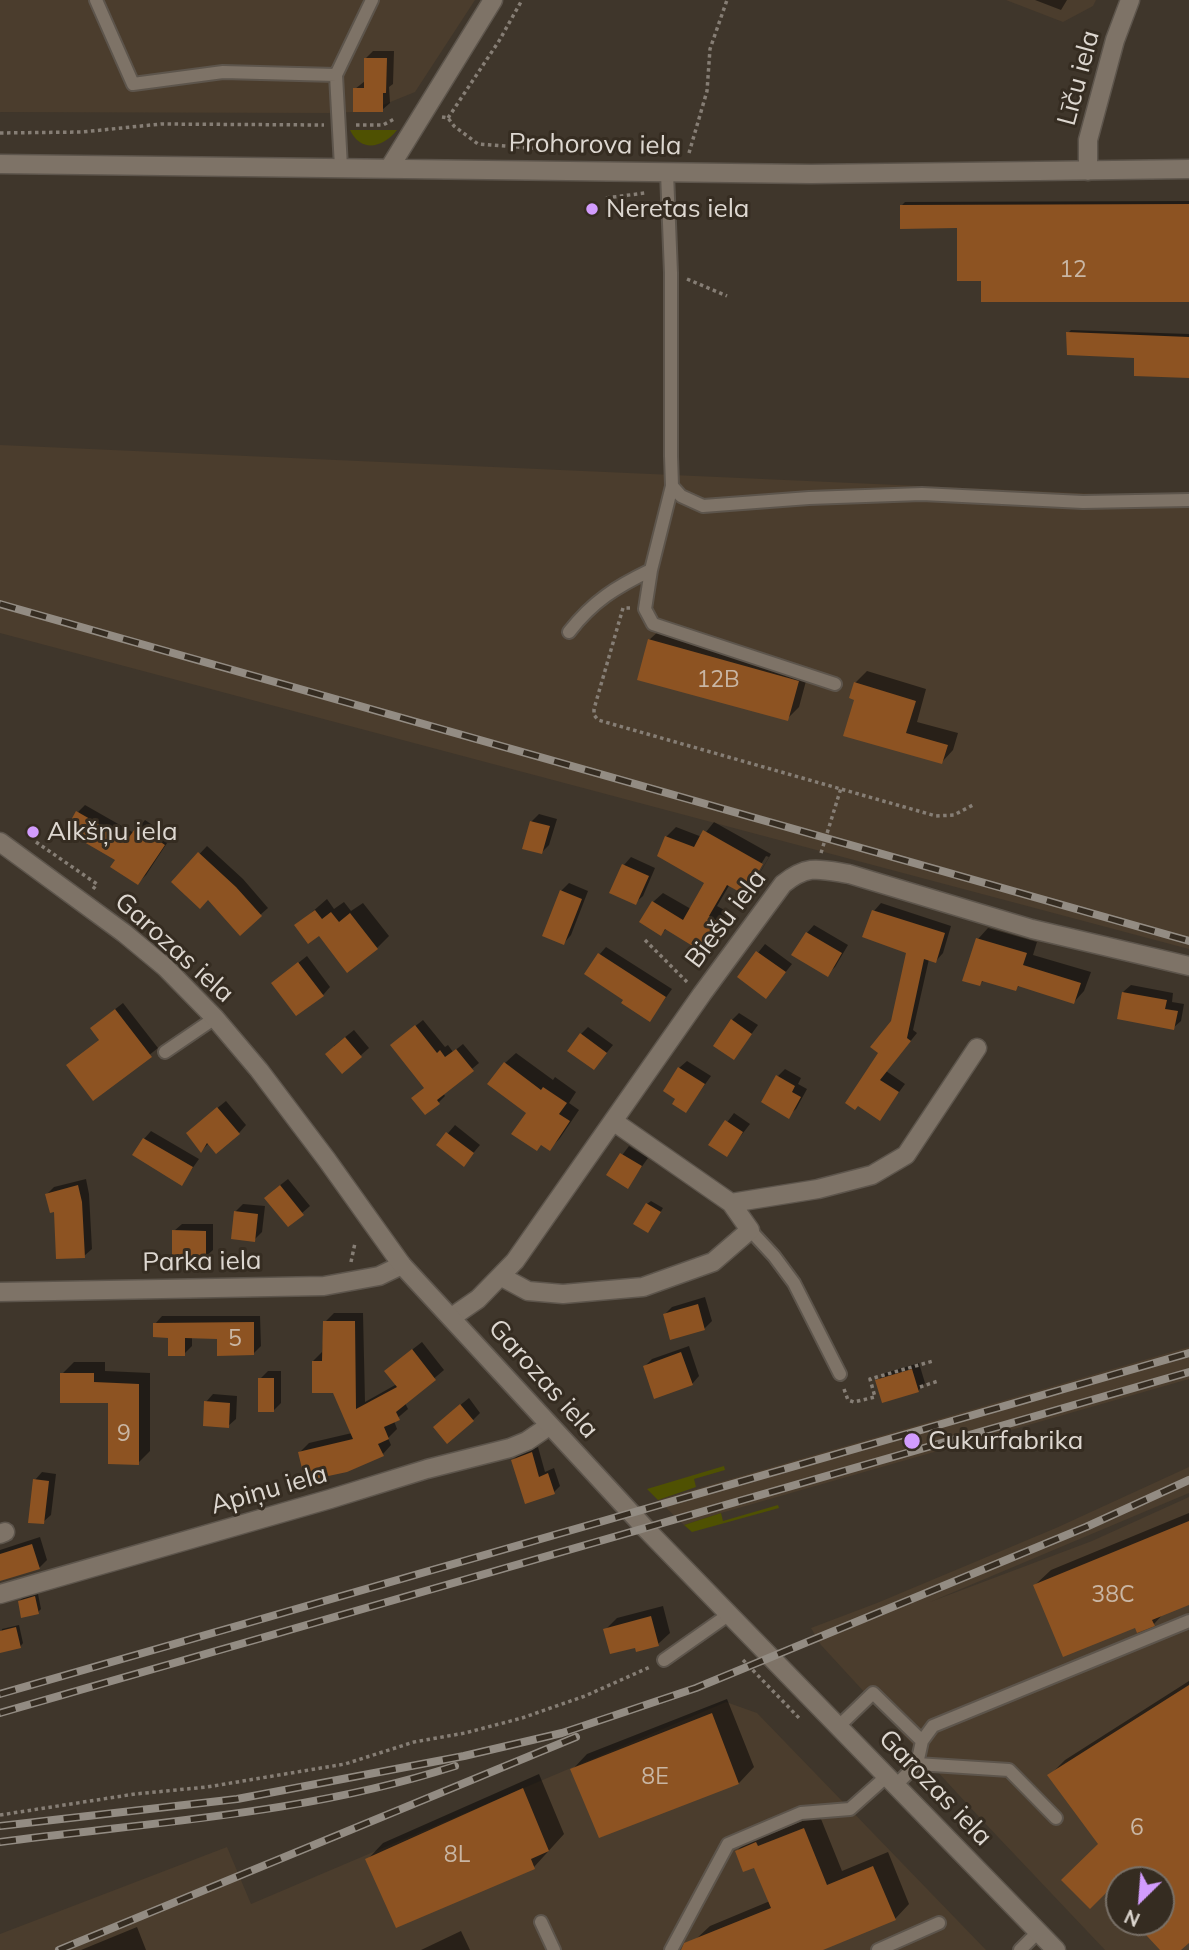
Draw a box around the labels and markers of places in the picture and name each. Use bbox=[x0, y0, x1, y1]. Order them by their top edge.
place label: Neretas iela bbox=[606, 193, 749, 225]
marker: Neretas iela bbox=[584, 201, 600, 217]
place label: Alkšņu iela bbox=[47, 816, 177, 848]
marker: Alkšņu iela bbox=[25, 824, 41, 840]
place label: Cukurfabrika bbox=[928, 1425, 1083, 1457]
marker: Cukurfabrika bbox=[902, 1431, 922, 1451]

